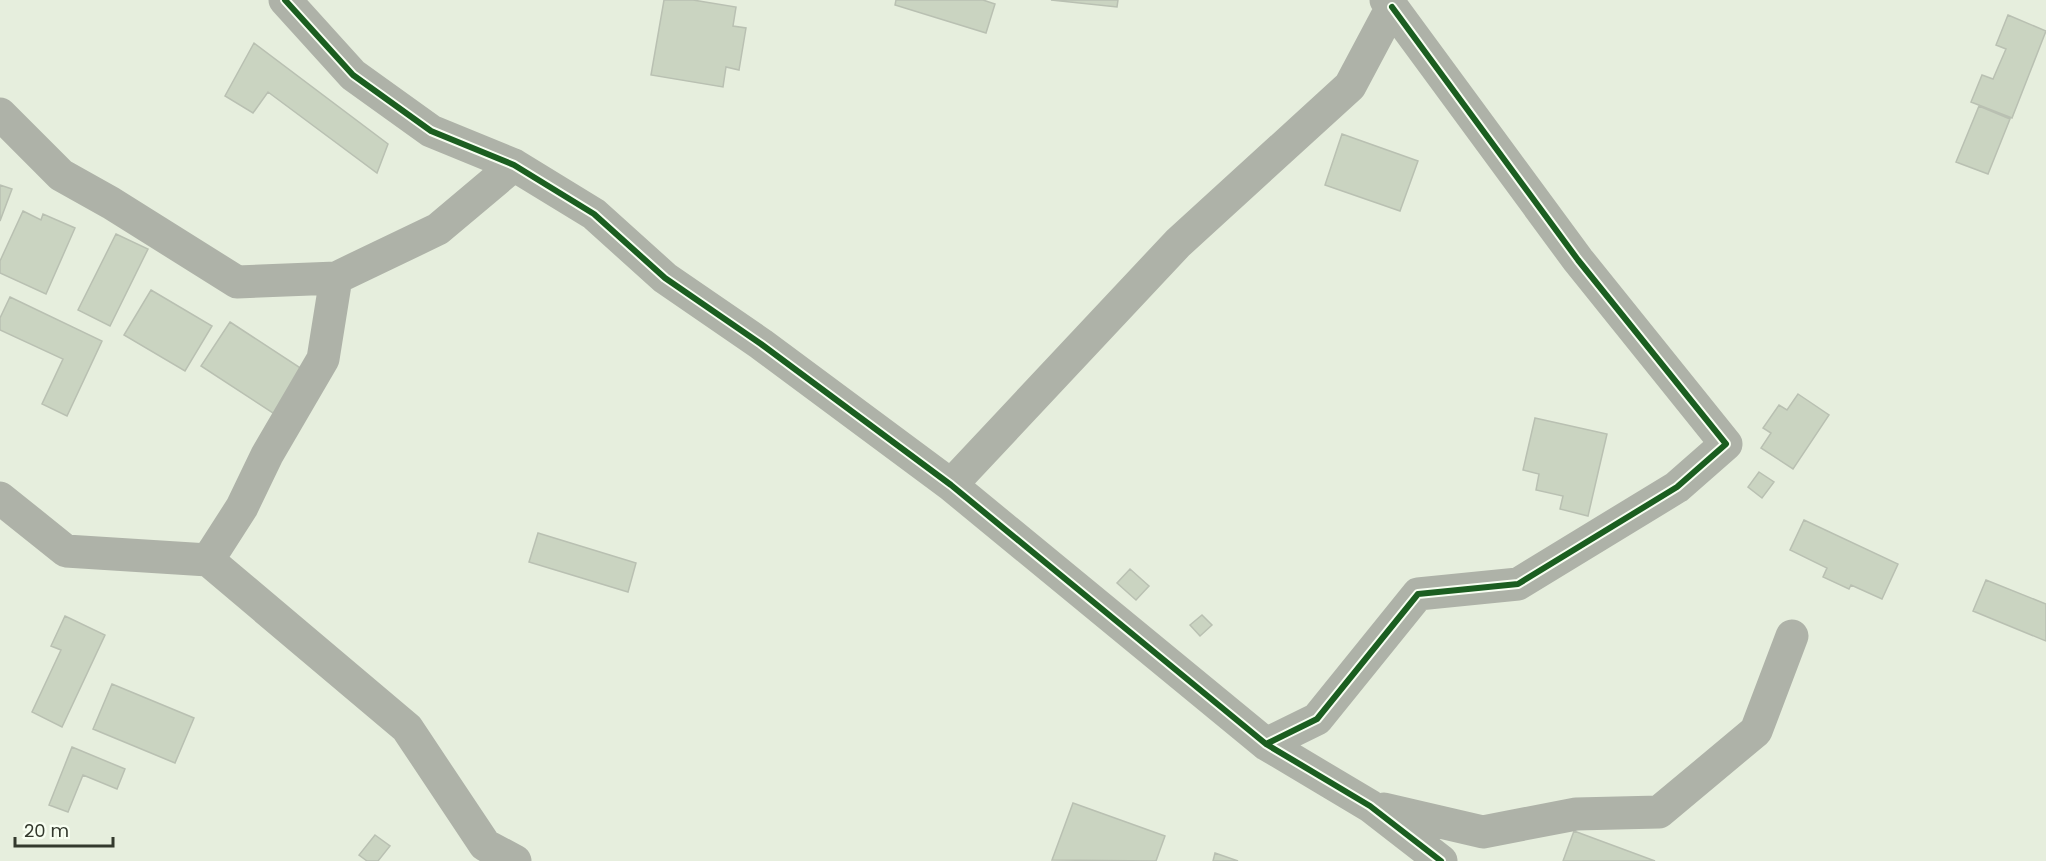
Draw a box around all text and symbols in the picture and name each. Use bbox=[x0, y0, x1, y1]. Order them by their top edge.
scale bar bbox=[15, 810, 112, 848]
text: 20 m bbox=[24, 818, 69, 843]

